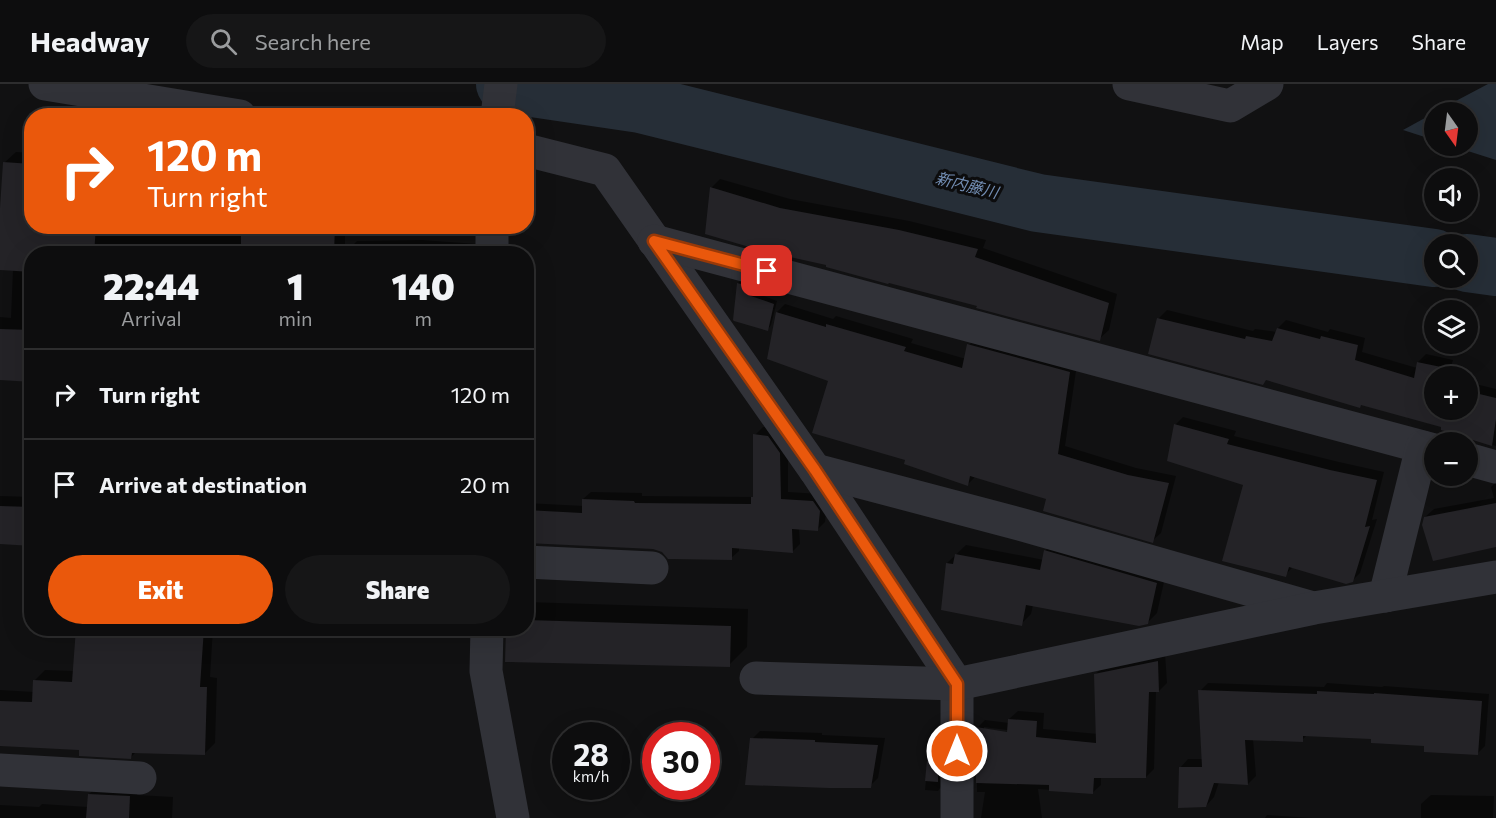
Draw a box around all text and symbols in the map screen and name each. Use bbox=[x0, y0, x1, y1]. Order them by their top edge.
search box bbox=[186, 14, 606, 68]
text: Headway bbox=[30, 24, 150, 58]
icon: search bbox=[207, 25, 240, 58]
text: Search here bbox=[255, 28, 371, 55]
text: Map bbox=[1240, 29, 1284, 54]
text: Layers bbox=[1317, 29, 1379, 54]
text: Share bbox=[1412, 29, 1466, 54]
north arrow bbox=[1424, 102, 1478, 156]
map controls bbox=[1424, 102, 1478, 486]
text: 120 m bbox=[147, 128, 262, 180]
icon: right bbox=[48, 132, 126, 210]
water label: 新内藤川 bbox=[934, 168, 1002, 202]
button: sound bbox=[1424, 168, 1478, 222]
text: Turn right bbox=[147, 180, 267, 213]
button: search bbox=[1424, 234, 1478, 288]
pin bbox=[741, 245, 792, 296]
icon: arrive bbox=[750, 254, 783, 287]
text: 22:44 bbox=[103, 263, 199, 307]
text: 1 bbox=[287, 263, 304, 307]
text: 140 bbox=[392, 263, 455, 307]
button: layers bbox=[1424, 300, 1478, 354]
text: Arrival bbox=[121, 306, 182, 330]
text: min bbox=[278, 306, 313, 330]
text: m bbox=[415, 306, 432, 330]
button: + bbox=[1424, 366, 1478, 420]
icon: right bbox=[48, 378, 81, 411]
text: Turn right bbox=[99, 381, 200, 408]
text: 120 m bbox=[451, 381, 510, 408]
button: − bbox=[1424, 432, 1478, 486]
icon: arrive bbox=[48, 468, 81, 501]
text: Arrive at destination bbox=[99, 471, 307, 498]
text: 20 m bbox=[460, 471, 510, 498]
button: Exit bbox=[48, 555, 273, 624]
button: Share bbox=[285, 555, 510, 624]
position arrow bbox=[925, 719, 989, 783]
speed limit sign: 30 bbox=[642, 722, 720, 800]
text: 28 bbox=[573, 735, 609, 772]
text: km/h bbox=[573, 767, 609, 785]

